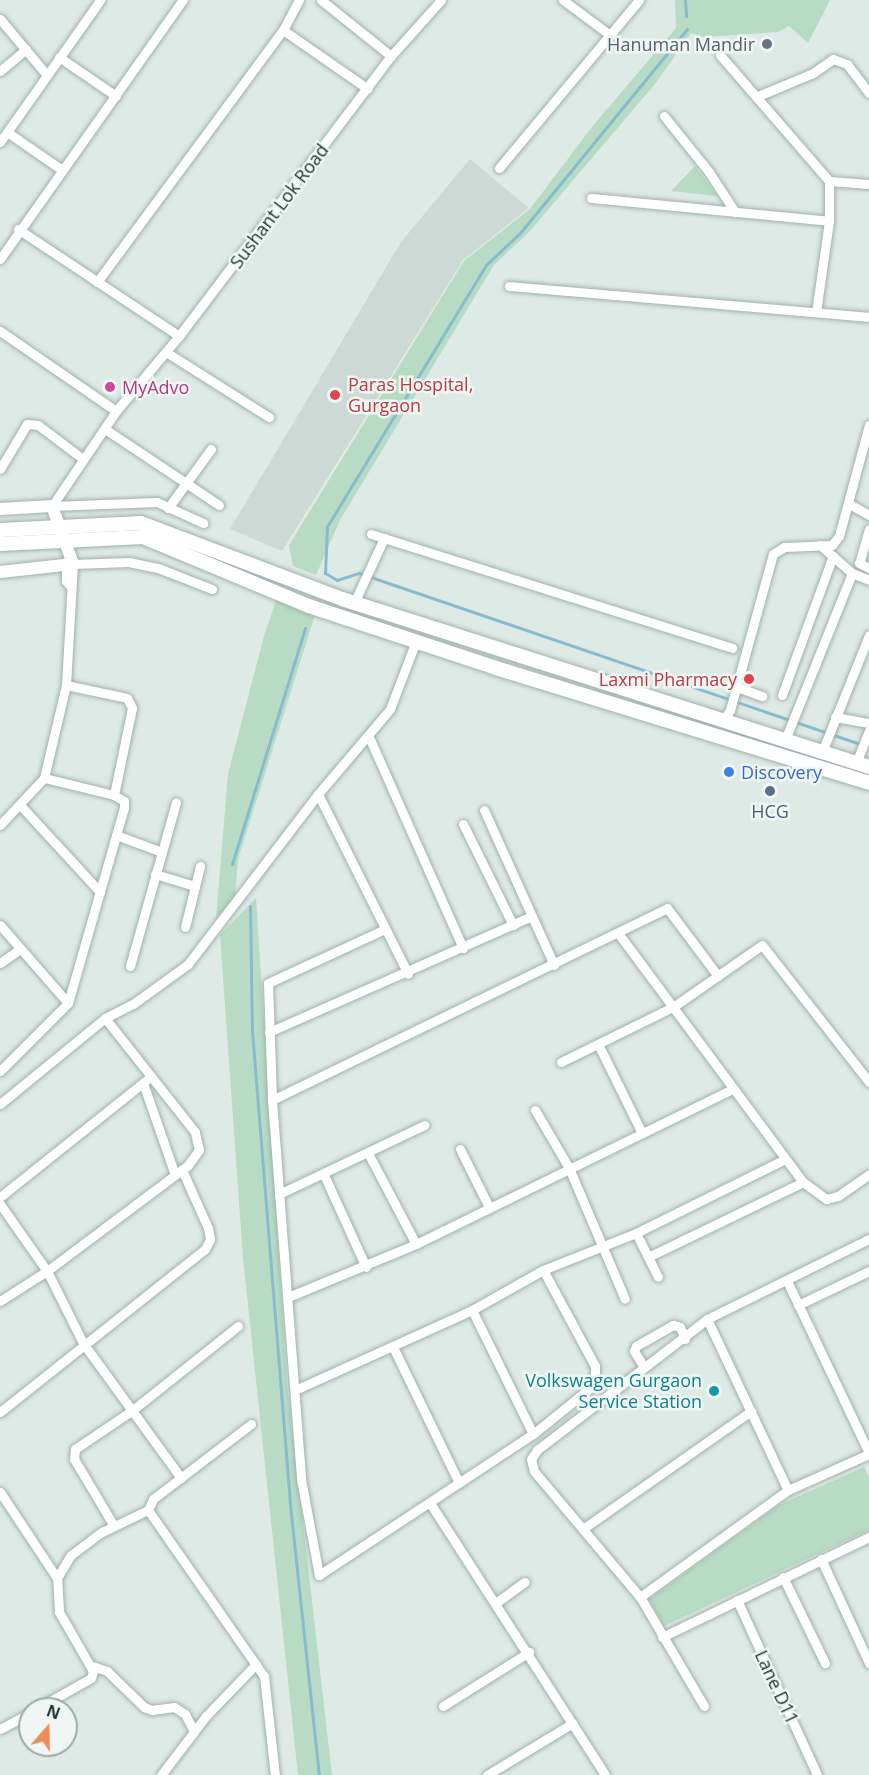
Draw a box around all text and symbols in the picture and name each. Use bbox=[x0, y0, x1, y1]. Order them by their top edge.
place label: Hanuman Mandir bbox=[607, 33, 755, 55]
marker: Hanuman Mandir bbox=[760, 37, 774, 51]
street label: Sushant Lok Road bbox=[225, 140, 333, 272]
place label: Paras Hospital, Gurgaon bbox=[348, 374, 473, 416]
place label: MyAdvo bbox=[122, 376, 189, 398]
marker: MyAdvo bbox=[103, 380, 117, 394]
marker: Paras Hospital, Gurgaon bbox=[326, 386, 344, 404]
place label: Laxmi Pharmacy bbox=[599, 668, 737, 690]
marker: Laxmi Pharmacy bbox=[742, 672, 756, 686]
place label: Discovery bbox=[741, 761, 822, 783]
marker: Discovery bbox=[722, 765, 736, 779]
marker: HCG bbox=[763, 784, 777, 798]
place label: HCG bbox=[751, 800, 789, 822]
place label: Volkswagen Gurgaon Service Station bbox=[525, 1370, 702, 1412]
marker: Volkswagen Gurgaon Service Station bbox=[707, 1384, 721, 1398]
street label: Lane D11 bbox=[751, 1647, 803, 1727]
north arrow bbox=[18, 1697, 78, 1757]
text: N bbox=[44, 1699, 63, 1725]

